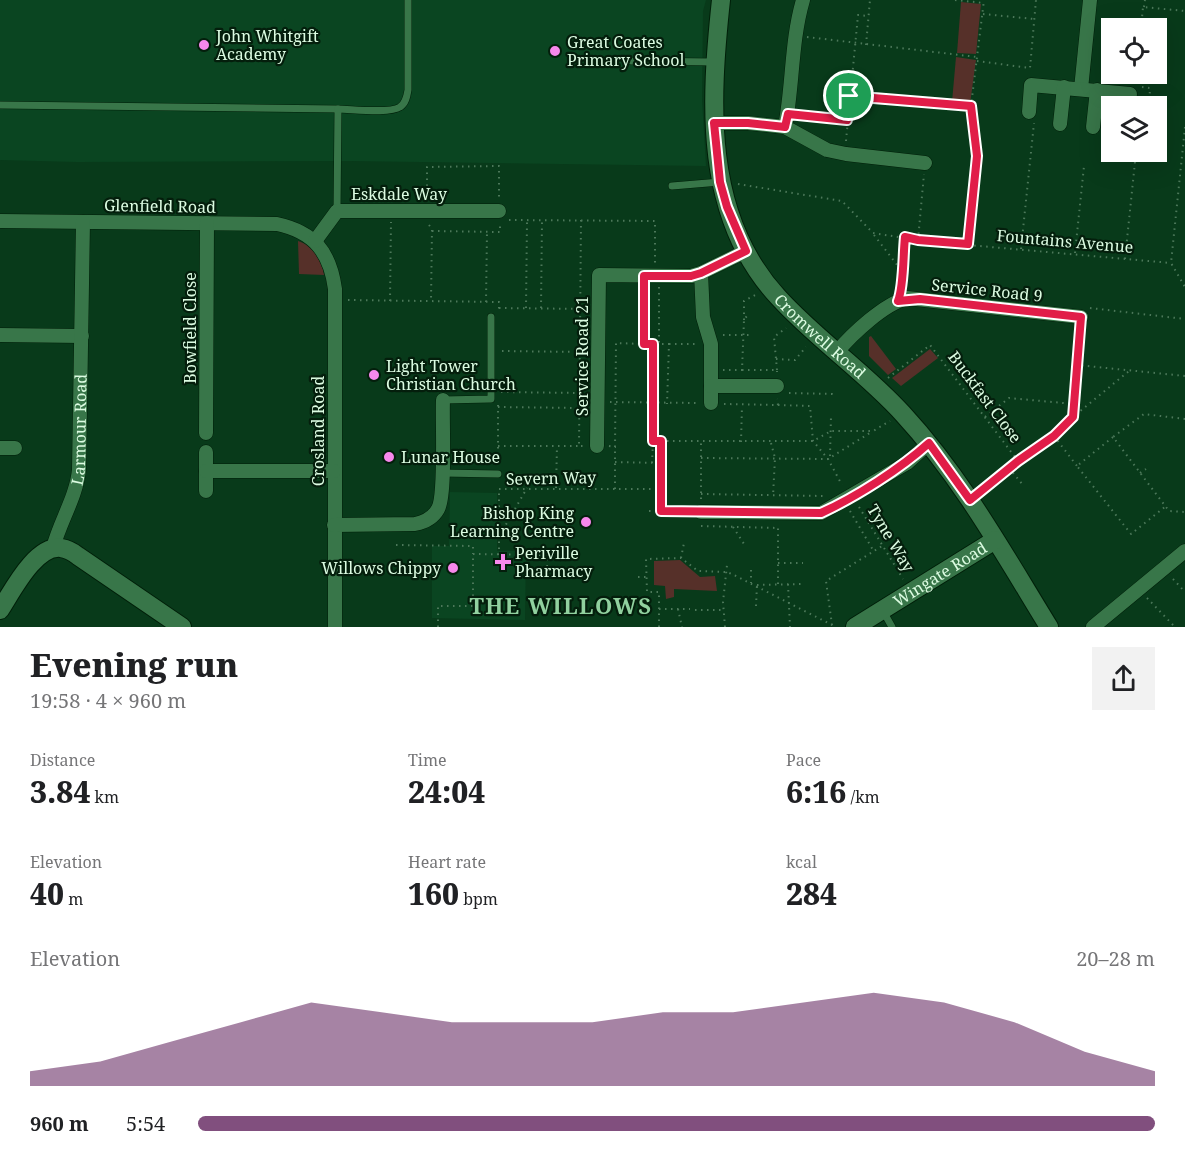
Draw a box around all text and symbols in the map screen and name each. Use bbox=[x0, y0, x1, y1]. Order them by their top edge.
map controls bbox=[1101, 18, 1167, 162]
button: locate bbox=[1101, 18, 1167, 84]
place label: John Whitgift Academy bbox=[215, 25, 319, 65]
place label: Great Coates Primary School bbox=[567, 31, 684, 71]
marker: John Whitgift Academy bbox=[197, 38, 211, 52]
marker: Great Coates Primary School bbox=[548, 44, 562, 58]
pin bbox=[823, 70, 874, 121]
icon: arrive bbox=[832, 79, 865, 112]
button: layers bbox=[1101, 96, 1167, 162]
street label: Eskdale Way bbox=[351, 183, 448, 205]
street label: Glenfield Road bbox=[104, 194, 216, 218]
street label: Fountains Avenue bbox=[996, 224, 1134, 258]
street label: Bowfield Close bbox=[179, 272, 201, 384]
street label: Service Road 9 bbox=[930, 273, 1044, 307]
street label: Cromwell Road bbox=[769, 289, 871, 384]
street label: Service Road 21 bbox=[571, 296, 593, 416]
street label: Buckfast Close bbox=[943, 347, 1027, 447]
place label: Light Tower Christian Church bbox=[386, 355, 516, 395]
marker: Light Tower Christian Church bbox=[367, 368, 381, 382]
street label: Larmour Road bbox=[66, 373, 92, 487]
street label: Crosland Road bbox=[307, 376, 329, 486]
place label: Lunar House bbox=[401, 446, 500, 468]
marker: Lunar House bbox=[382, 450, 396, 464]
street label: Severn Way bbox=[506, 466, 597, 490]
street label: Tyne Way bbox=[862, 500, 920, 577]
place label: Bishop King Learning Centre bbox=[450, 502, 574, 542]
marker: Bishop King Learning Centre bbox=[579, 515, 593, 529]
street label: Wingate Road bbox=[889, 537, 991, 612]
place label: Periville Pharmacy bbox=[515, 542, 593, 582]
marker: Periville Pharmacy bbox=[496, 555, 510, 569]
place label: Willows Chippy bbox=[321, 557, 442, 579]
marker: Willows Chippy bbox=[446, 561, 460, 575]
district label: THE WILLOWS bbox=[469, 590, 653, 620]
text: Evening run bbox=[30, 642, 238, 687]
button: share bbox=[1092, 647, 1155, 710]
text: 19:58 · 4 × 960 m bbox=[30, 687, 186, 714]
text: Distance bbox=[30, 749, 95, 771]
text: Time bbox=[408, 749, 447, 771]
text: Pace bbox=[786, 749, 821, 771]
text: 3.84 bbox=[30, 771, 90, 812]
text: 24:04 bbox=[408, 771, 485, 812]
text: 6:16 bbox=[786, 771, 846, 812]
text: km bbox=[90, 786, 119, 808]
text: /km bbox=[846, 786, 880, 808]
text: Elevation bbox=[30, 851, 102, 873]
text: Heart rate bbox=[408, 851, 486, 873]
text: kcal bbox=[786, 851, 817, 873]
text: 40 bbox=[30, 873, 64, 914]
text: 160 bbox=[408, 873, 459, 914]
text: 284 bbox=[786, 873, 837, 914]
text: m bbox=[64, 888, 83, 910]
text: bpm bbox=[459, 888, 498, 910]
text: Elevation bbox=[30, 945, 120, 972]
text: 20–28 m bbox=[1076, 945, 1155, 972]
text: 960 m bbox=[30, 1110, 89, 1137]
text: 5:54 bbox=[126, 1110, 165, 1137]

